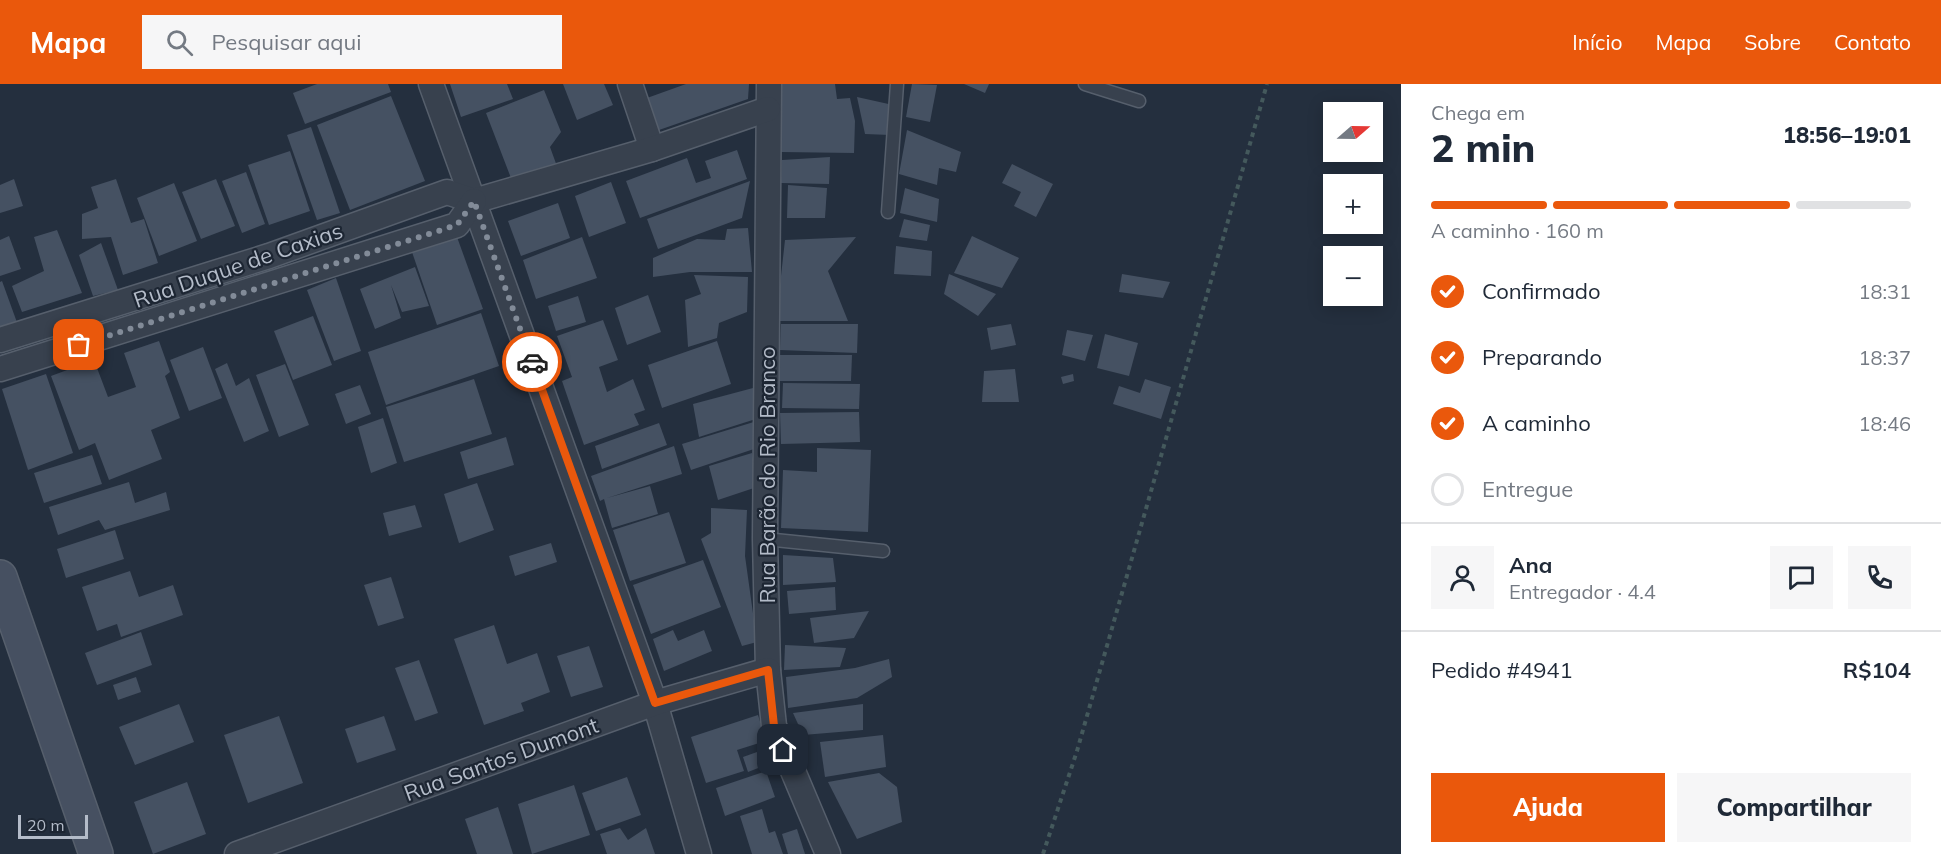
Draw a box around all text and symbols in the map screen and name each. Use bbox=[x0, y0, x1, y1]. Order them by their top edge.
search box bbox=[142, 15, 562, 69]
text: Mapa bbox=[30, 25, 106, 60]
icon: search bbox=[163, 26, 196, 59]
text: Pesquisar aqui bbox=[211, 28, 361, 56]
text: Início bbox=[1572, 29, 1622, 55]
text: Mapa bbox=[1655, 29, 1711, 55]
text: Sobre bbox=[1744, 29, 1801, 55]
text: Contato bbox=[1834, 29, 1911, 55]
text: Chega em bbox=[1431, 100, 1525, 125]
north arrow bbox=[1323, 102, 1383, 162]
map controls bbox=[1323, 102, 1383, 306]
text: 18:56–19:01 bbox=[1783, 121, 1911, 149]
text: 2 min bbox=[1431, 123, 1536, 172]
button: + bbox=[1323, 174, 1383, 234]
street label: Rua Duque de Caxias bbox=[130, 216, 346, 314]
text: A caminho · 160 m bbox=[1431, 218, 1604, 243]
button: − bbox=[1323, 246, 1383, 306]
icon: check bbox=[1431, 275, 1464, 308]
text: Confirmado bbox=[1482, 277, 1601, 305]
text: 18:31 bbox=[1858, 279, 1911, 304]
pin bbox=[53, 319, 104, 370]
icon: bag bbox=[62, 328, 95, 361]
courier bbox=[502, 332, 562, 392]
icon: check bbox=[1431, 341, 1464, 374]
text: Preparando bbox=[1482, 343, 1602, 371]
text: 18:37 bbox=[1858, 345, 1911, 370]
icon: car bbox=[516, 346, 549, 379]
street label: Rua Barão do Rio Branco bbox=[753, 347, 781, 603]
icon: check bbox=[1431, 407, 1464, 440]
text: A caminho bbox=[1482, 409, 1591, 437]
text: 18:46 bbox=[1858, 411, 1911, 436]
text: Entregue bbox=[1482, 475, 1573, 503]
button: person bbox=[1431, 546, 1494, 609]
button: chat bbox=[1770, 546, 1833, 609]
button: phone bbox=[1848, 546, 1911, 609]
text: Ana bbox=[1509, 551, 1552, 579]
text: Entregador · 4.4 bbox=[1509, 579, 1656, 604]
text: Pedido #4941 bbox=[1431, 656, 1573, 684]
text: R$104 bbox=[1843, 656, 1911, 684]
street label: Rua Santos Dumont bbox=[400, 711, 602, 807]
pin bbox=[757, 724, 808, 775]
icon: home bbox=[766, 733, 799, 766]
button: Ajuda bbox=[1431, 773, 1665, 842]
button: Compartilhar bbox=[1677, 773, 1911, 842]
scale bar bbox=[18, 812, 88, 840]
text: 20 m bbox=[27, 815, 64, 835]

